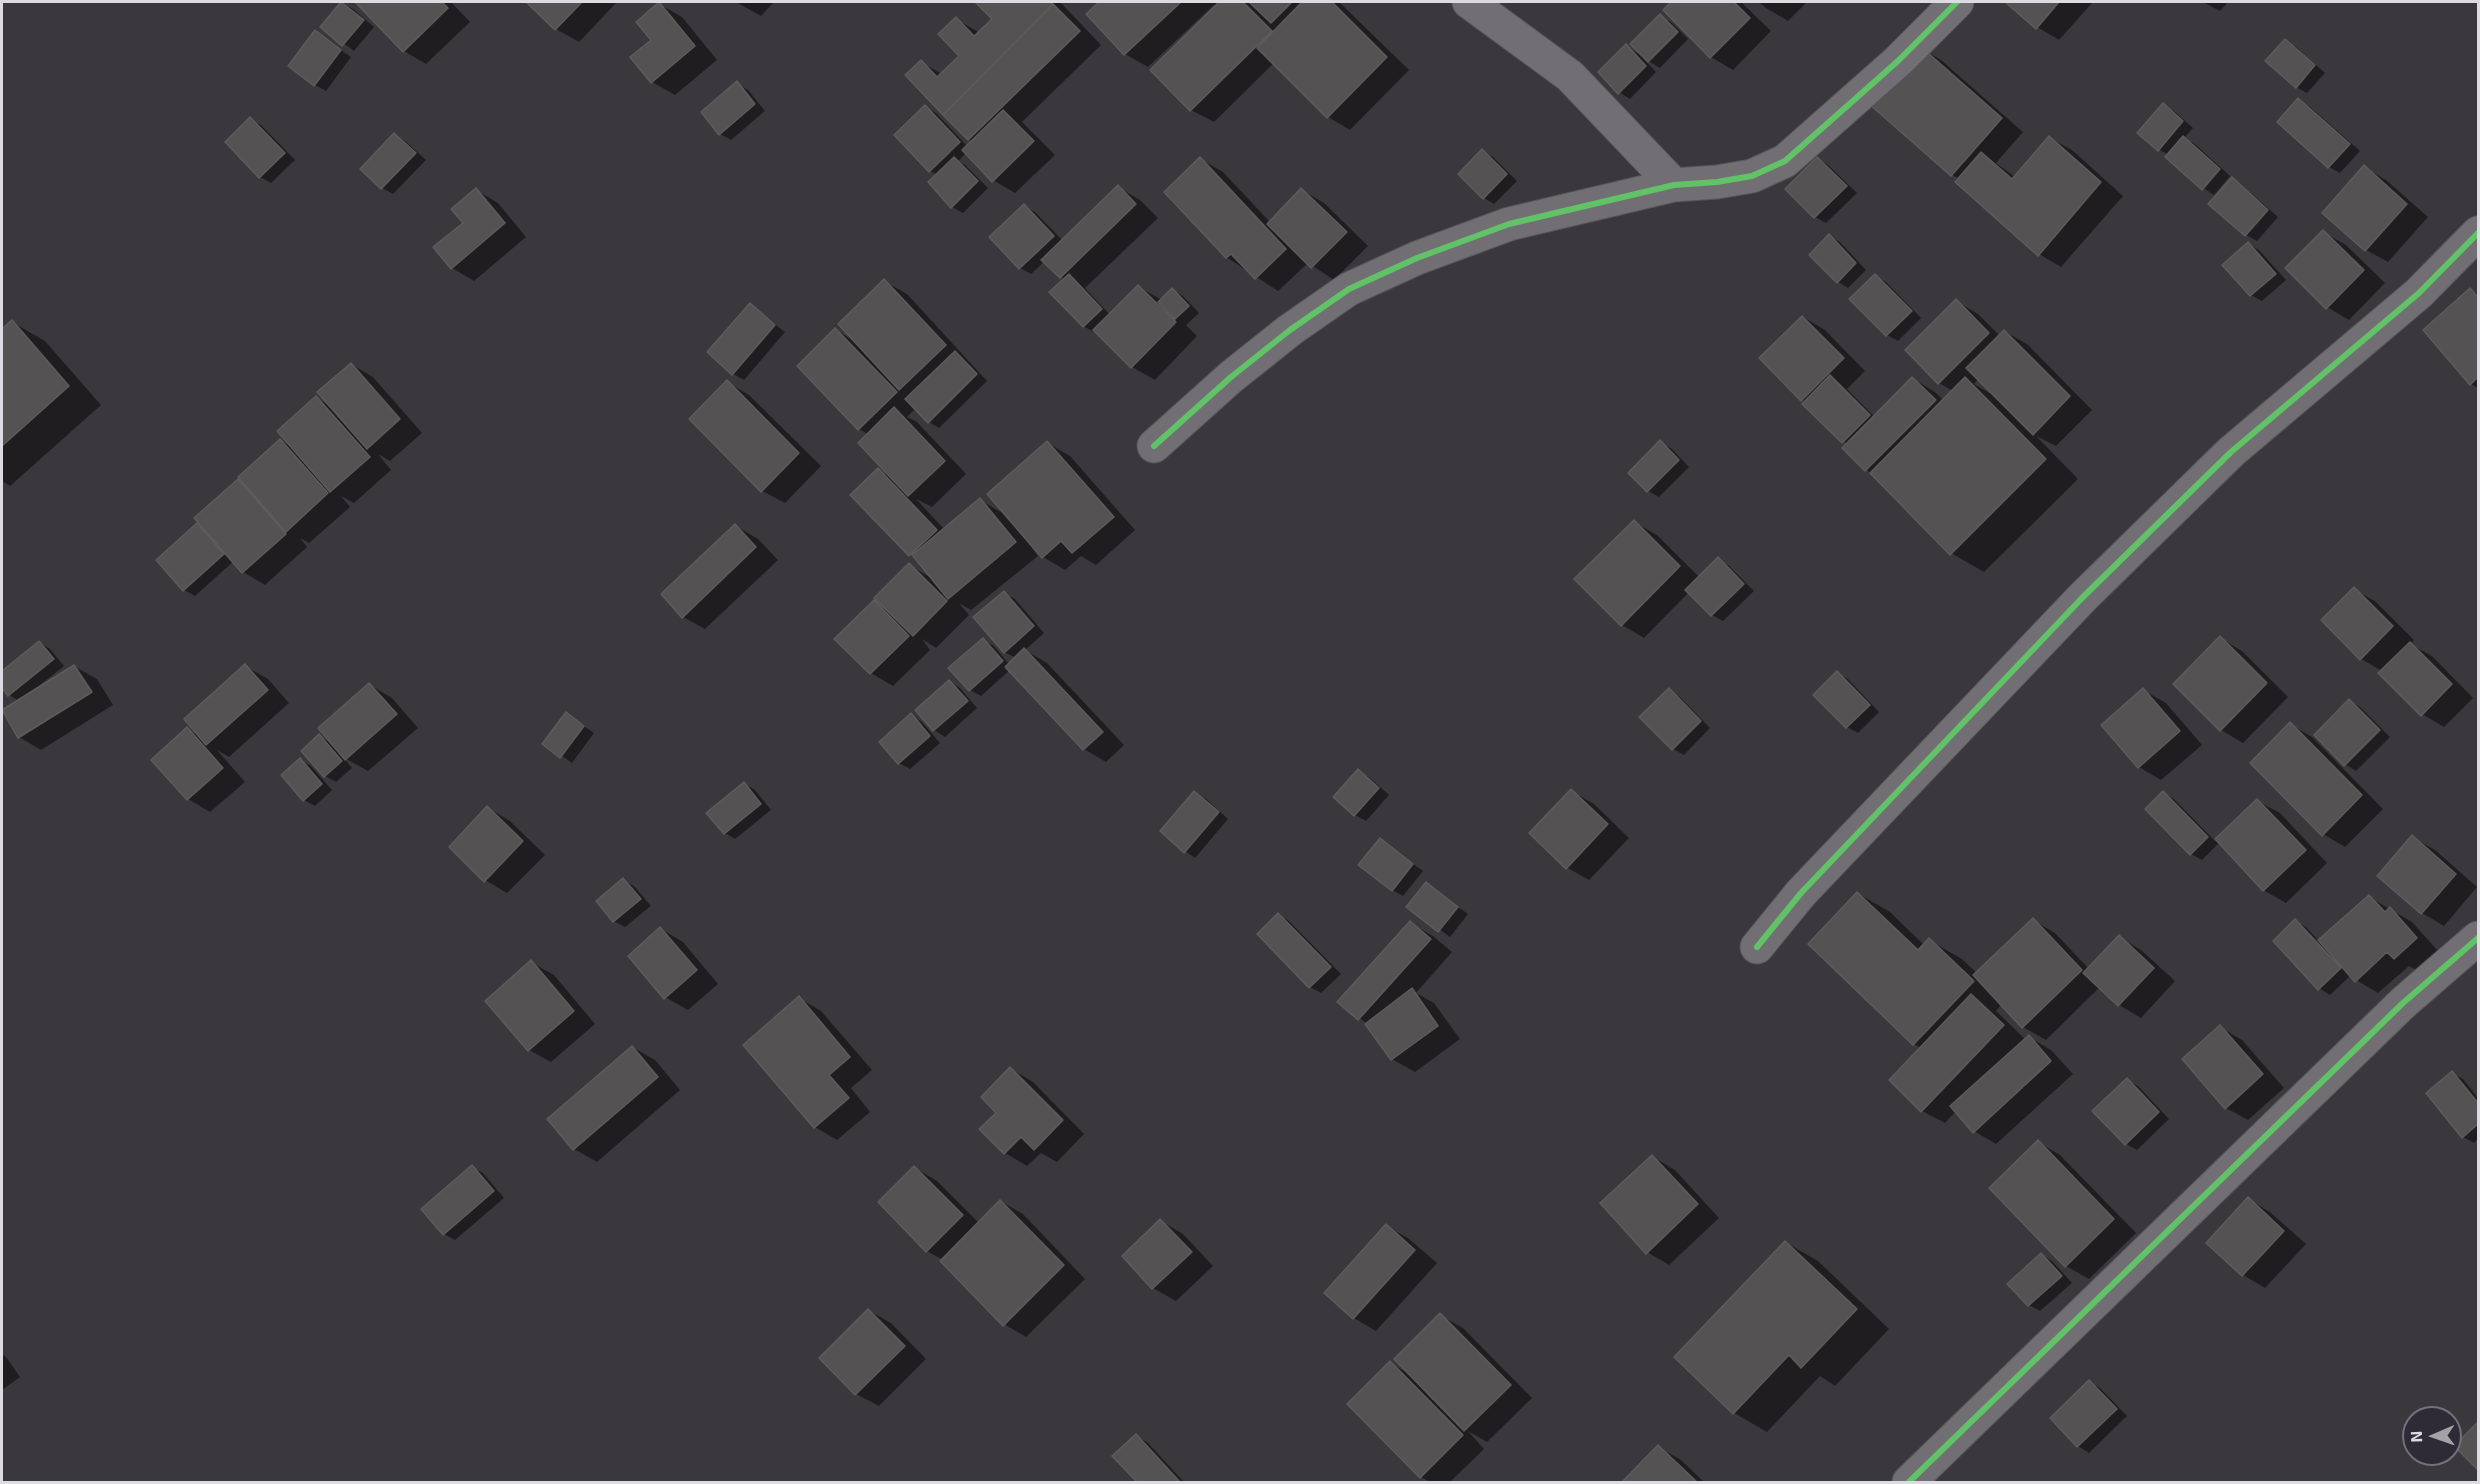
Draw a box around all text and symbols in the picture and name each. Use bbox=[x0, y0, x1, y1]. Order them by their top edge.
north arrow bbox=[2402, 1406, 2462, 1466]
text: N bbox=[2406, 1430, 2425, 1443]

